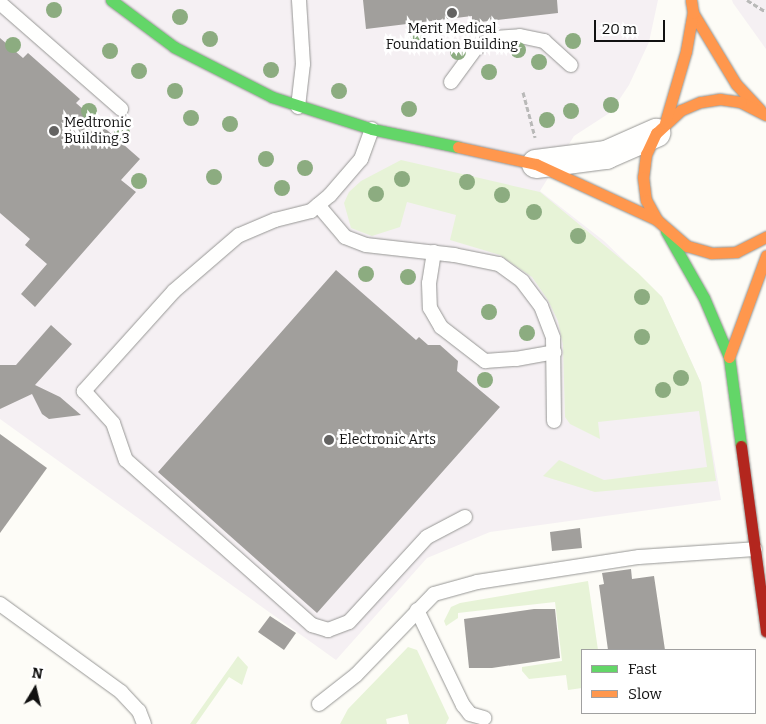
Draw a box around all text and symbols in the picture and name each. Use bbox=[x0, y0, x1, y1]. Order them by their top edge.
marker: Merit Medical Foundation Building bbox=[446, 7, 458, 19]
scale bar bbox=[596, 10, 667, 42]
text: 20 m bbox=[602, 20, 637, 38]
place label: Merit Medical Foundation Building bbox=[386, 21, 518, 54]
place label: Medtronic Building 3 bbox=[64, 115, 131, 148]
marker: Medtronic Building 3 bbox=[48, 125, 60, 137]
place label: Electronic Arts bbox=[339, 432, 436, 448]
marker: Electronic Arts bbox=[323, 434, 335, 446]
legend bbox=[581, 649, 756, 714]
text: Fast bbox=[628, 660, 657, 678]
north arrow bbox=[10, 664, 60, 714]
text: N bbox=[31, 664, 44, 683]
text: Slow bbox=[628, 685, 662, 703]

